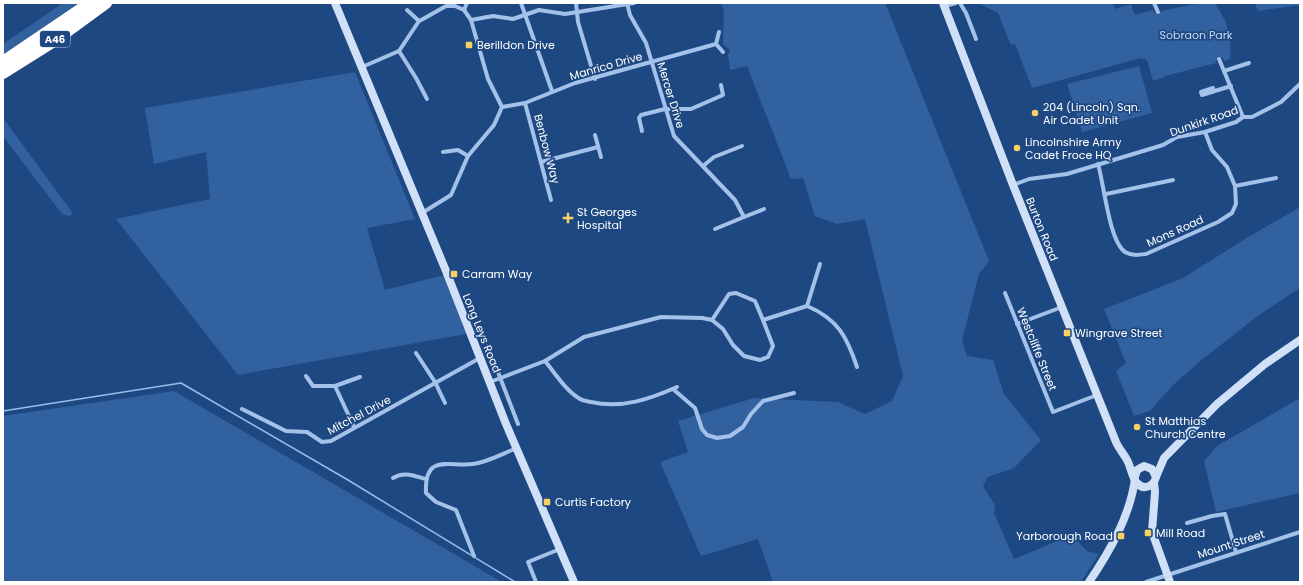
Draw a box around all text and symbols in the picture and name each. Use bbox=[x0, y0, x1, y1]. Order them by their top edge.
park label: Sobraon Park bbox=[1159, 27, 1233, 43]
road number: A46 bbox=[40, 31, 70, 47]
place label: Berilldon Drive bbox=[477, 37, 555, 53]
marker: Berilldon Drive bbox=[464, 40, 474, 50]
street label: Manrico Drive bbox=[568, 48, 644, 84]
street label: Mercer Drive bbox=[653, 60, 689, 130]
place label: 204 (Lincoln) Sqn. Air Cadet Unit bbox=[1043, 99, 1140, 128]
street label: Dunkirk Road bbox=[1168, 102, 1240, 140]
marker: 204 (Lincoln) Sqn. Air Cadet Unit bbox=[1030, 108, 1040, 118]
street label: Benbow Way bbox=[530, 112, 564, 186]
place label: Lincolnshire Army Cadet Froce HQ bbox=[1025, 134, 1122, 163]
marker: Lincolnshire Army Cadet Froce HQ bbox=[1012, 143, 1022, 153]
street label: Burton Road bbox=[1022, 195, 1062, 263]
place label: St Georges Hospital bbox=[577, 204, 637, 233]
street label: Mons Road bbox=[1144, 211, 1206, 251]
marker: St Georges Hospital bbox=[562, 212, 574, 224]
place label: Carram Way bbox=[462, 266, 533, 282]
marker: Carram Way bbox=[449, 269, 459, 279]
street label: Long Leys Road bbox=[459, 291, 505, 375]
street label: Westcliffe Street bbox=[1013, 305, 1061, 393]
place label: Wingrave Street bbox=[1075, 325, 1163, 341]
marker: Wingrave Street bbox=[1062, 328, 1072, 338]
street label: Mitchel Drive bbox=[324, 391, 394, 438]
place label: St Matthias Church Centre bbox=[1145, 413, 1226, 442]
marker: St Matthias Church Centre bbox=[1132, 422, 1142, 432]
place label: Curtis Factory bbox=[555, 494, 632, 510]
marker: Curtis Factory bbox=[542, 497, 552, 507]
place label: Mill Road bbox=[1156, 525, 1205, 541]
street label: Mount Street bbox=[1195, 526, 1267, 562]
place label: Yarborough Road bbox=[1016, 528, 1113, 544]
marker: Mill Road bbox=[1143, 528, 1153, 538]
marker: Yarborough Road bbox=[1116, 531, 1126, 541]

